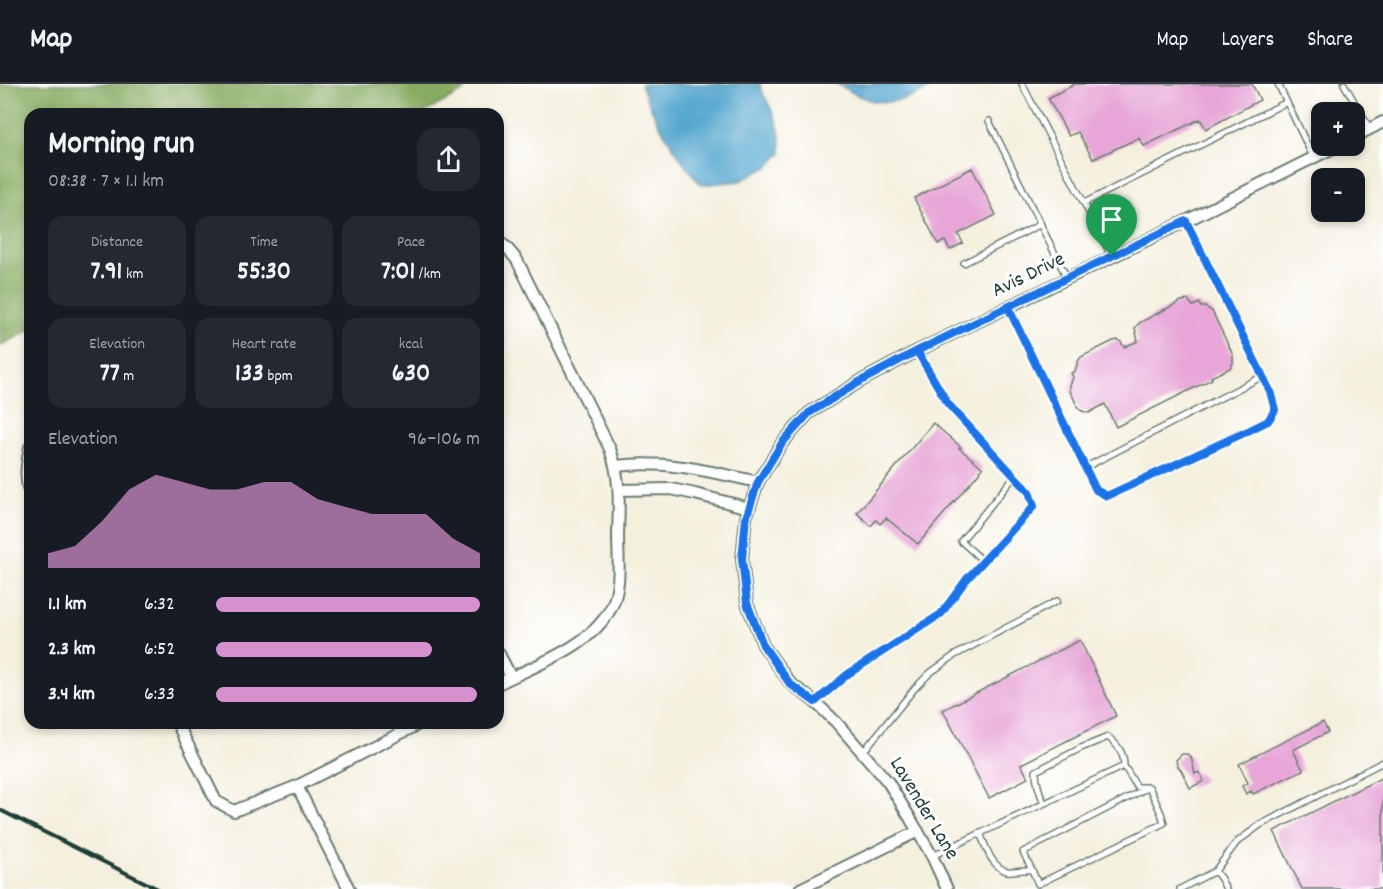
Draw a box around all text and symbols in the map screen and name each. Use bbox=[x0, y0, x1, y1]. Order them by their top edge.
text: Map bbox=[30, 21, 72, 61]
text: Map bbox=[1157, 26, 1188, 56]
text: Layers bbox=[1221, 26, 1274, 56]
text: Share bbox=[1307, 26, 1353, 56]
map controls bbox=[1311, 102, 1365, 222]
button: + bbox=[1311, 102, 1365, 156]
text: Morning run bbox=[48, 122, 195, 169]
button: share bbox=[417, 128, 480, 191]
text: 08:38 · 7 × 1.1 km bbox=[48, 168, 164, 196]
button: − bbox=[1311, 168, 1365, 222]
pin bbox=[1086, 194, 1137, 256]
icon: arrive bbox=[1095, 203, 1128, 236]
text: Distance bbox=[91, 231, 143, 254]
text: Time bbox=[250, 231, 278, 254]
text: Pace bbox=[397, 231, 425, 254]
street label: Avis Drive bbox=[987, 245, 1071, 307]
text: 7.91 bbox=[90, 254, 122, 291]
text: 55:30 bbox=[237, 254, 291, 291]
text: 7:01 bbox=[381, 254, 415, 291]
text: km bbox=[122, 263, 144, 286]
text: /km bbox=[415, 263, 441, 286]
text: Elevation bbox=[89, 333, 145, 356]
text: Heart rate bbox=[232, 333, 296, 356]
text: kcal bbox=[399, 333, 423, 356]
text: 77 bbox=[100, 356, 120, 393]
text: 133 bbox=[235, 356, 264, 393]
text: 630 bbox=[392, 356, 430, 393]
text: m bbox=[120, 365, 134, 388]
text: bpm bbox=[264, 365, 293, 388]
text: Elevation bbox=[48, 426, 118, 454]
text: 96–106 m bbox=[408, 426, 480, 454]
text: 1.1 km bbox=[48, 591, 87, 619]
text: 6:32 bbox=[144, 591, 175, 619]
text: 2.3 km bbox=[48, 636, 95, 664]
text: 6:52 bbox=[144, 636, 175, 664]
text: 3.4 km bbox=[48, 681, 95, 709]
text: 6:33 bbox=[144, 681, 175, 709]
street label: Lavender Lane bbox=[880, 752, 966, 866]

